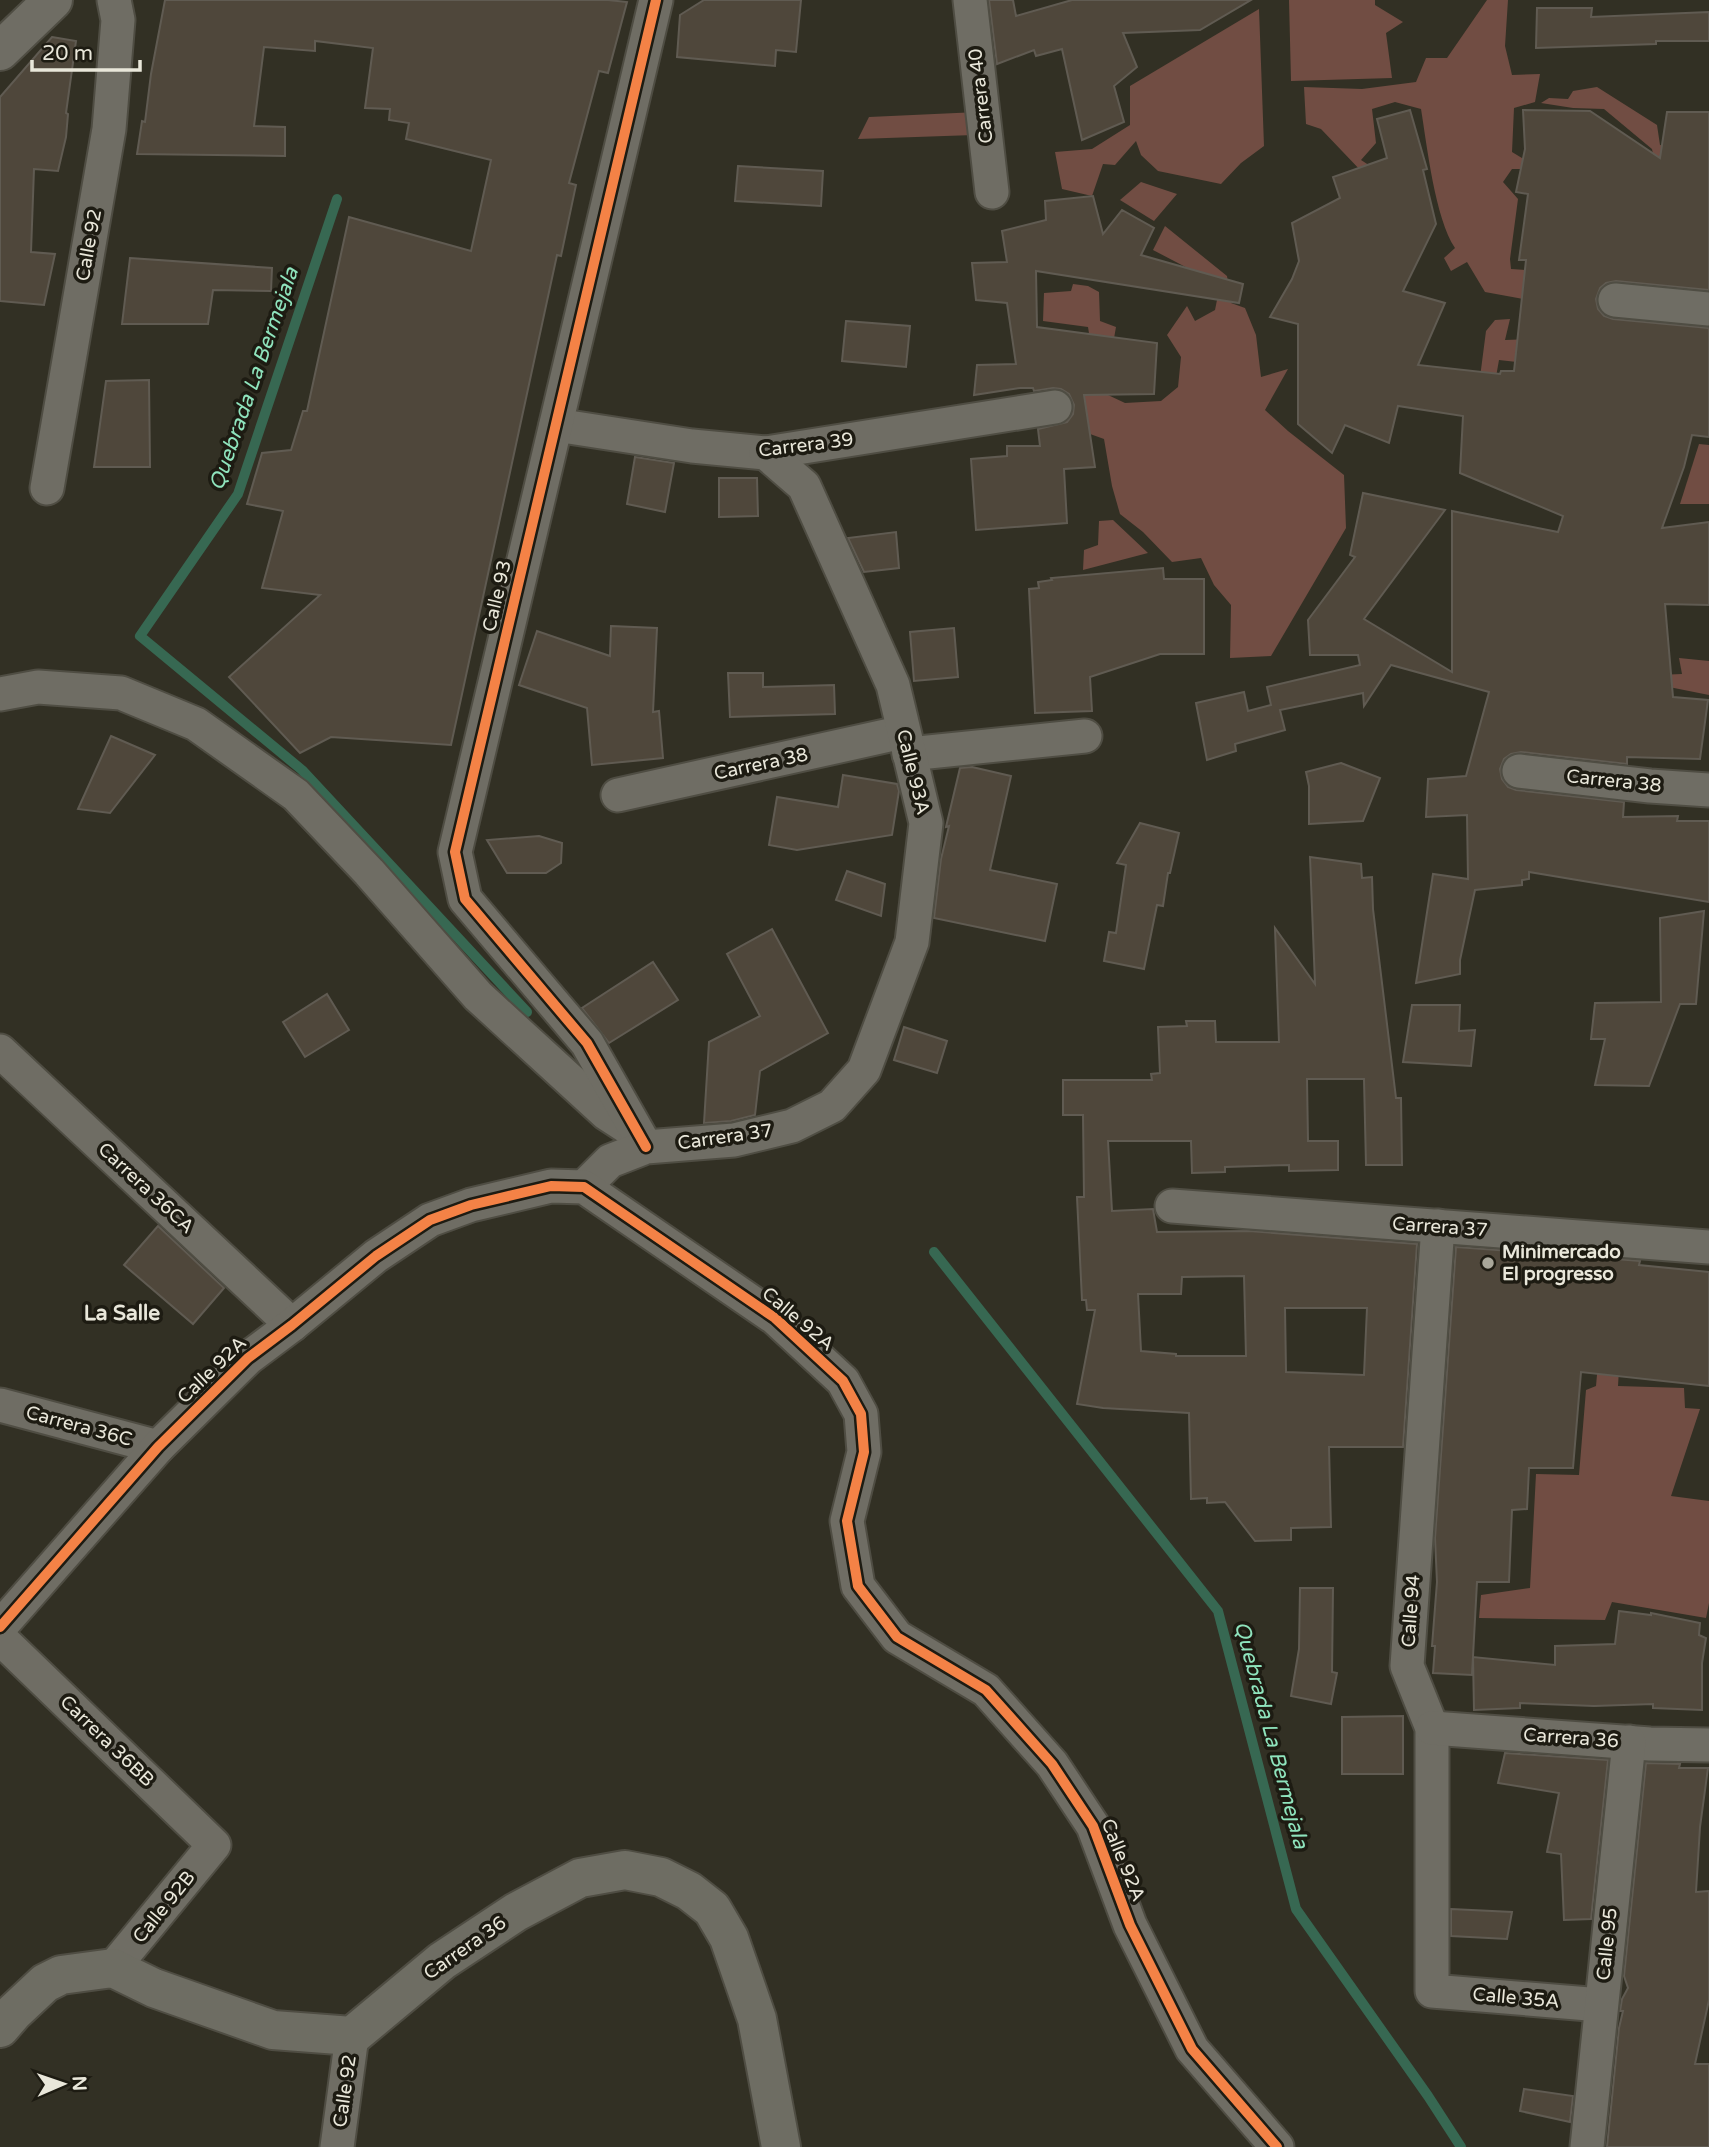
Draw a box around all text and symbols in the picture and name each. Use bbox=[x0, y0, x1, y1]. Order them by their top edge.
scale bar bbox=[32, 28, 140, 72]
text: 20 m bbox=[42, 41, 93, 66]
street label: Carrera 40 bbox=[964, 47, 998, 145]
street label: Calle 92 bbox=[72, 207, 106, 283]
water label: Quebrada La Bermejala bbox=[204, 263, 304, 494]
street label: Carrera 39 bbox=[757, 428, 855, 462]
street label: Calle 93 bbox=[478, 558, 516, 634]
street label: Calle 93A bbox=[892, 727, 934, 817]
street label: Carrera 38 bbox=[712, 743, 810, 785]
street label: Carrera 38 bbox=[1565, 765, 1663, 797]
street label: Carrera 37 bbox=[676, 1119, 774, 1155]
street label: Carrera 36CA bbox=[94, 1138, 198, 1238]
street label: Carrera 37 bbox=[1392, 1213, 1488, 1241]
place label: Minimercado El progresso bbox=[1502, 1241, 1621, 1286]
marker: Minimercado El progresso bbox=[1480, 1255, 1496, 1271]
street label: Calle 92A bbox=[758, 1283, 838, 1355]
district label: La Salle bbox=[84, 1301, 160, 1326]
street label: Calle 92A bbox=[173, 1332, 251, 1408]
street label: Carrera 36C bbox=[24, 1401, 134, 1451]
street label: Calle 94 bbox=[1397, 1574, 1425, 1648]
water label: Quebrada La Bermejala bbox=[1229, 1619, 1314, 1853]
street label: Carrera 36BB bbox=[55, 1691, 159, 1791]
street label: Carrera 36 bbox=[1523, 1724, 1620, 1752]
street label: Calle 92A bbox=[1096, 1816, 1150, 1904]
street label: Calle 92B bbox=[128, 1867, 200, 1947]
street label: Calle 95 bbox=[1592, 1907, 1622, 1981]
street label: Carrera 36 bbox=[420, 1912, 511, 1984]
street label: Calle 35A bbox=[1472, 1983, 1560, 2013]
north arrow bbox=[28, 2049, 98, 2119]
street label: Calle 92 bbox=[329, 2053, 361, 2129]
text: N bbox=[68, 2075, 90, 2091]

